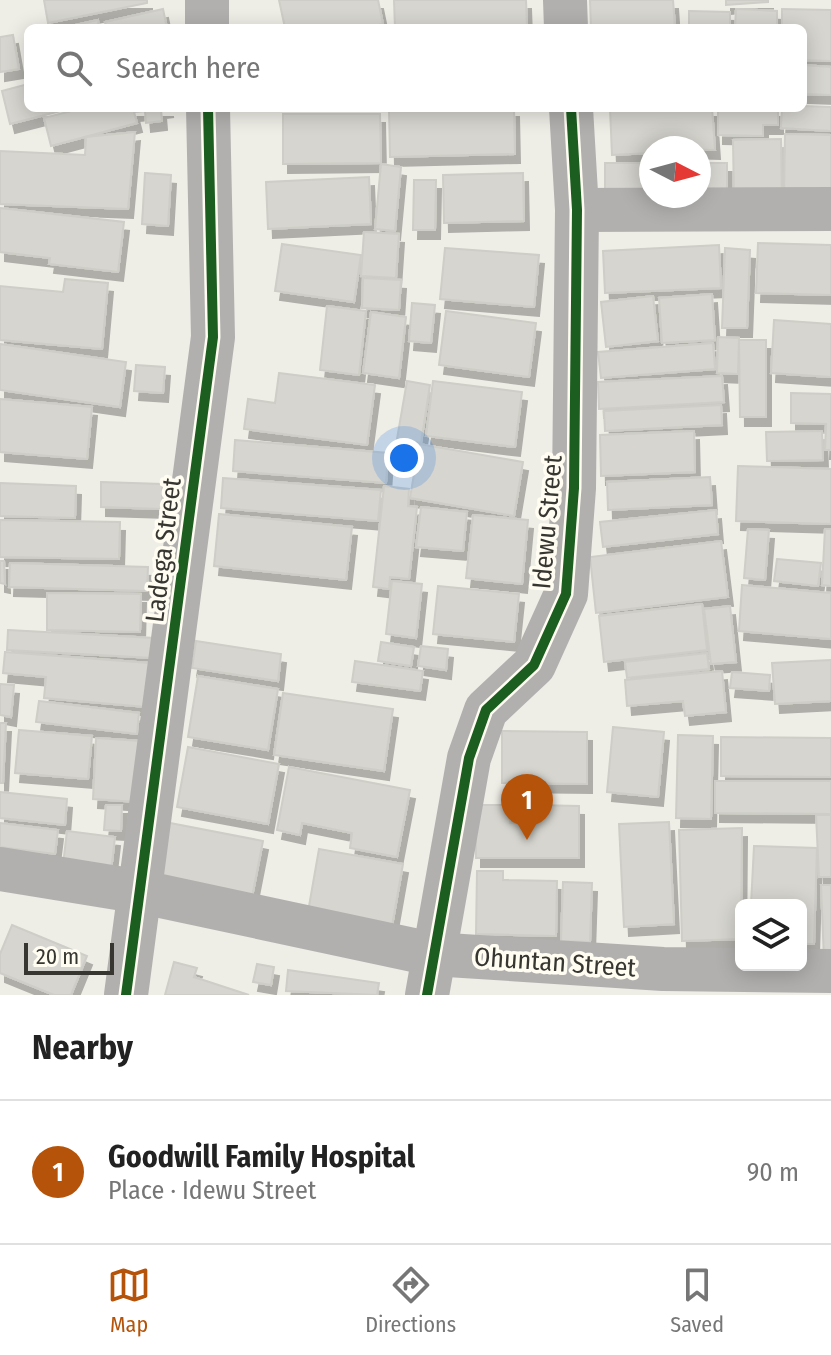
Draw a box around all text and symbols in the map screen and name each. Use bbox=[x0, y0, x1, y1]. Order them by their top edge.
search box bbox=[24, 24, 807, 112]
icon: search bbox=[52, 46, 96, 90]
text: Search here bbox=[116, 50, 261, 86]
north arrow bbox=[639, 136, 711, 208]
your location bbox=[384, 438, 424, 478]
street label: Idewu Street bbox=[526, 453, 569, 590]
street label: Ladega Street bbox=[139, 476, 188, 624]
pin: 1 bbox=[501, 774, 553, 840]
map controls bbox=[735, 899, 807, 971]
button: layers bbox=[735, 899, 807, 971]
scale bar bbox=[24, 939, 114, 975]
street label: Ohuntan Street bbox=[473, 941, 637, 984]
text: 20 m bbox=[36, 943, 79, 970]
text: Nearby bbox=[32, 1027, 133, 1068]
text: Goodwill Family Hospital bbox=[108, 1139, 415, 1175]
text: 1 bbox=[53, 1157, 64, 1188]
text: 90 m bbox=[747, 1157, 799, 1188]
text: Place · Idewu Street bbox=[108, 1175, 316, 1206]
tab: Map bbox=[107, 1263, 151, 1338]
tab: Directions bbox=[365, 1263, 456, 1338]
tab: Saved bbox=[670, 1263, 724, 1338]

